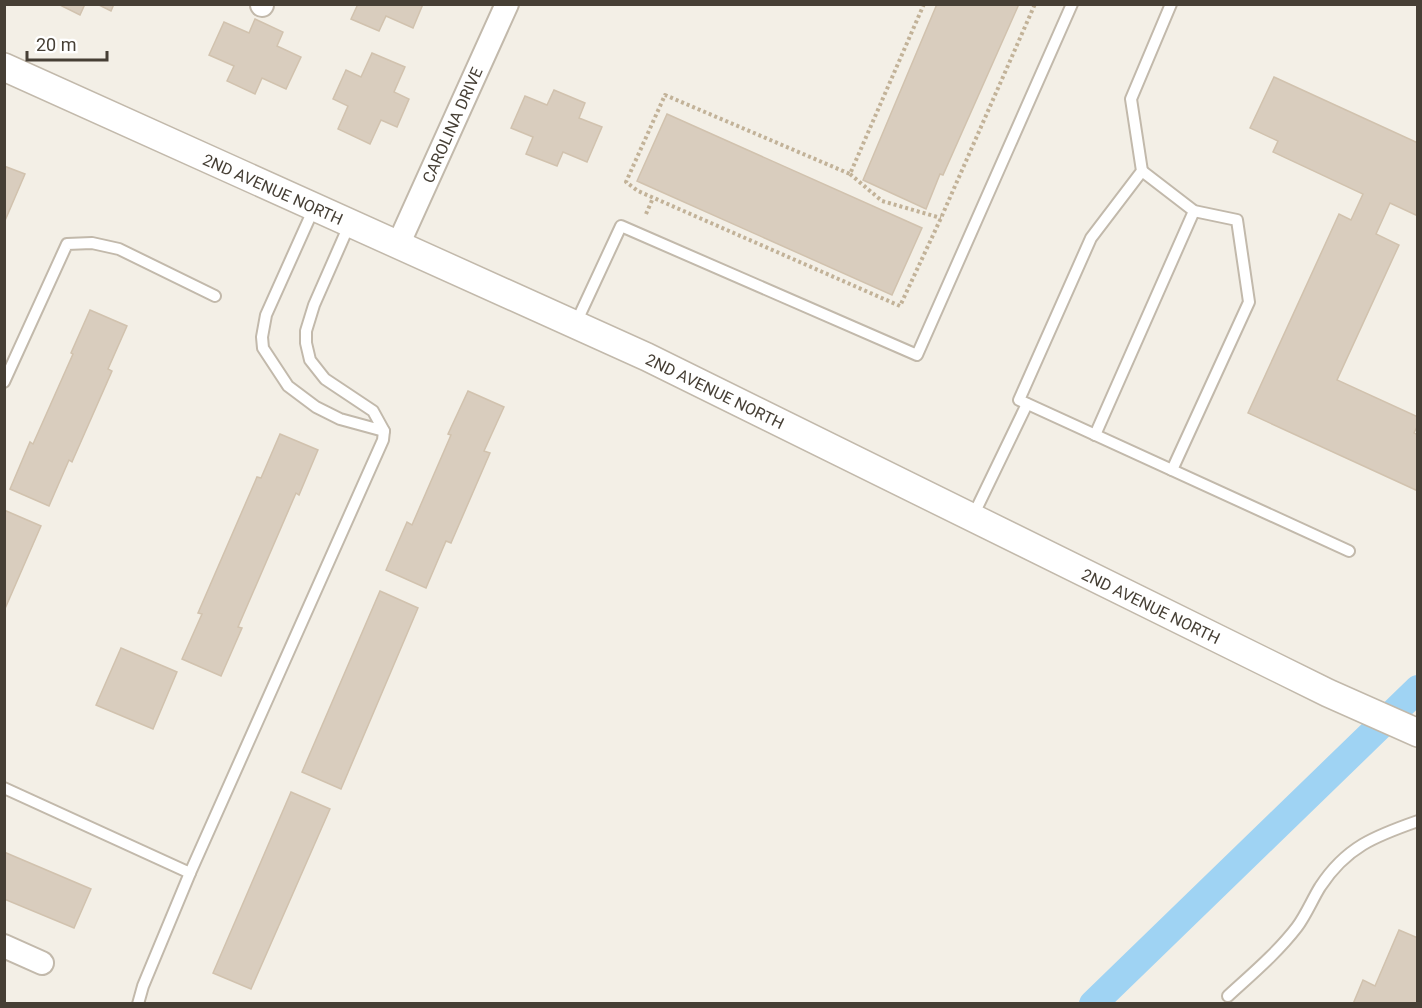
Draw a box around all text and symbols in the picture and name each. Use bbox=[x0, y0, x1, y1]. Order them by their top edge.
scale bar bbox=[27, 24, 106, 62]
text: 20 m bbox=[36, 34, 76, 55]
street label: CAROLINA DRIVE bbox=[418, 64, 486, 186]
street label: 2ND AVENUE NORTH bbox=[200, 150, 346, 229]
street label: 2ND AVENUE NORTH bbox=[643, 350, 787, 433]
street label: 2ND AVENUE NORTH bbox=[1079, 565, 1223, 648]

